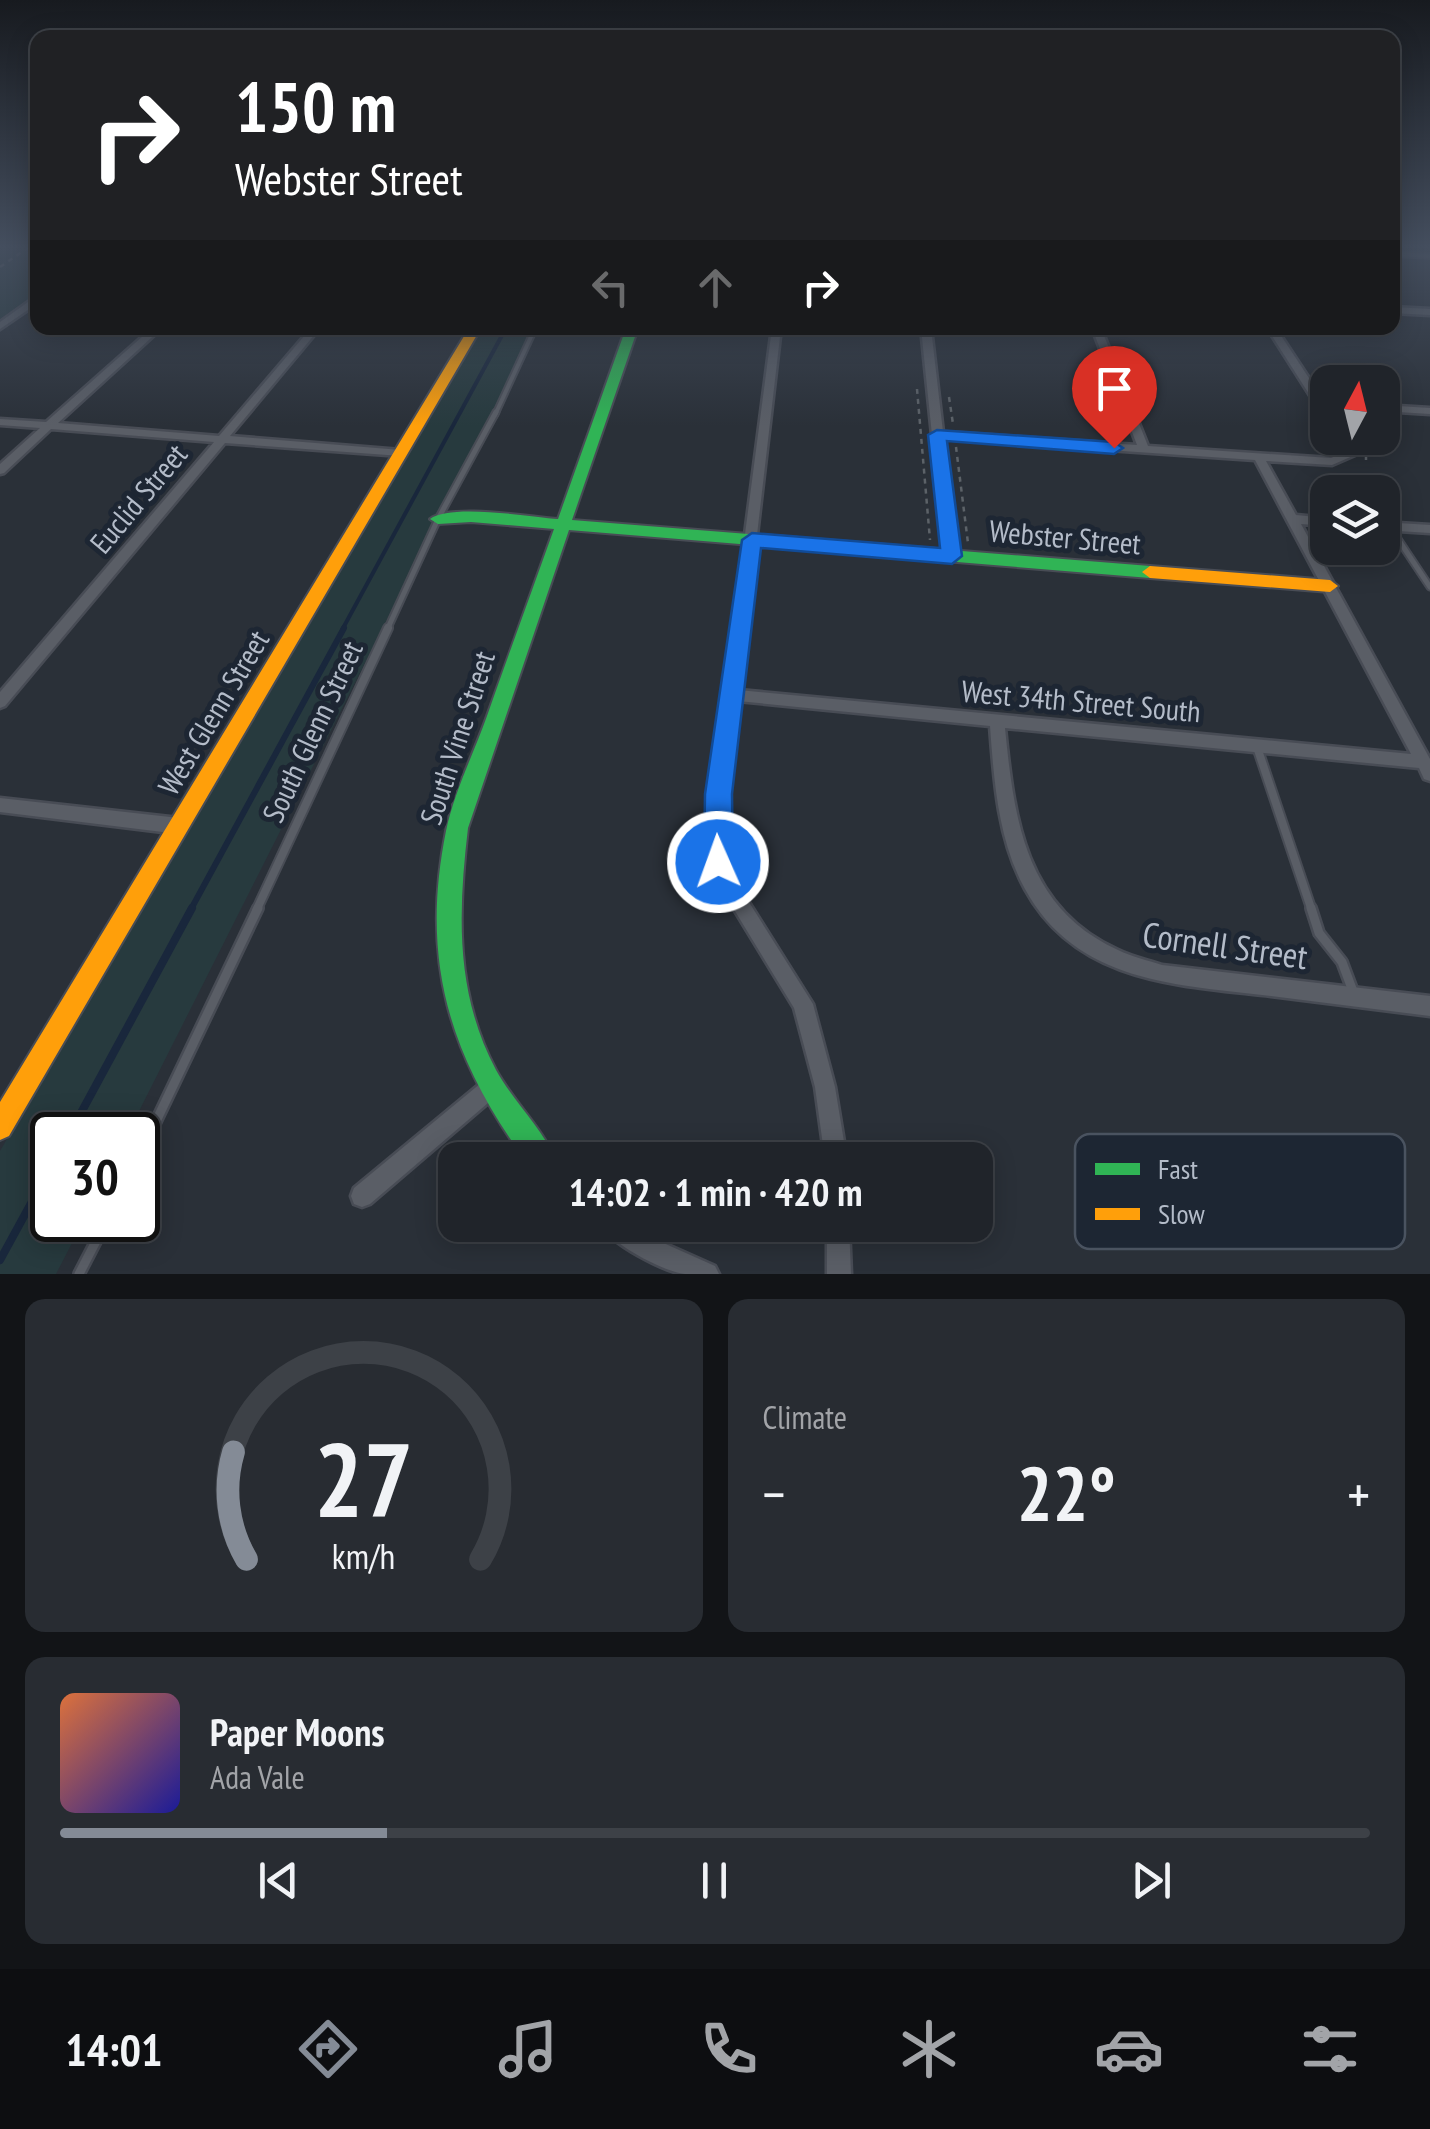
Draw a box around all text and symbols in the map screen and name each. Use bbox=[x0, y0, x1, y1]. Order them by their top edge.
text: 150 m bbox=[235, 61, 396, 151]
icon: right bbox=[70, 70, 200, 200]
text: Webster Street bbox=[235, 149, 463, 207]
icon: left bbox=[583, 260, 638, 315]
icon: ahead bbox=[688, 260, 743, 315]
icon: right bbox=[793, 260, 848, 315]
pin bbox=[1072, 346, 1157, 449]
icon: arrive bbox=[1087, 361, 1142, 416]
north arrow bbox=[1310, 365, 1400, 455]
map controls bbox=[1310, 365, 1400, 565]
street label: Euclid Street bbox=[81, 435, 196, 561]
button: layers bbox=[1310, 475, 1400, 565]
street label: Webster Street bbox=[988, 510, 1143, 563]
street label: West Glenn Street bbox=[148, 622, 277, 802]
street label: South Glenn Street bbox=[253, 634, 371, 828]
street label: South Vine Street bbox=[410, 645, 503, 829]
street label: West 34th Street South bbox=[960, 671, 1202, 730]
position arrow bbox=[666, 810, 770, 914]
street label: Cornell Street bbox=[1140, 911, 1311, 979]
speed limit sign: 30 bbox=[30, 1112, 160, 1242]
legend bbox=[1075, 1134, 1405, 1249]
text: Fast bbox=[1158, 1150, 1198, 1187]
text: 14:02 · 1 min · 420 m bbox=[569, 1167, 862, 1216]
text: Slow bbox=[1158, 1195, 1205, 1232]
text: Climate bbox=[763, 1396, 847, 1438]
text: 27 bbox=[314, 1411, 413, 1546]
text: 22° bbox=[1017, 1445, 1116, 1542]
text: − bbox=[763, 1458, 785, 1529]
text: + bbox=[1347, 1458, 1370, 1529]
text: km/h bbox=[332, 1533, 395, 1579]
text: Paper Moons bbox=[210, 1707, 385, 1756]
text: Ada Vale bbox=[210, 1756, 305, 1798]
icon: previous bbox=[251, 1853, 306, 1908]
icon: pause bbox=[687, 1853, 742, 1908]
icon: next bbox=[1124, 1853, 1179, 1908]
icon: directions bbox=[293, 2014, 363, 2084]
icon: music bbox=[493, 2014, 563, 2084]
icon: phone bbox=[694, 2014, 764, 2084]
icon: climate bbox=[894, 2014, 964, 2084]
icon: car bbox=[1094, 2014, 1164, 2084]
icon: filters bbox=[1295, 2014, 1365, 2084]
text: 14:01 bbox=[65, 2020, 163, 2078]

